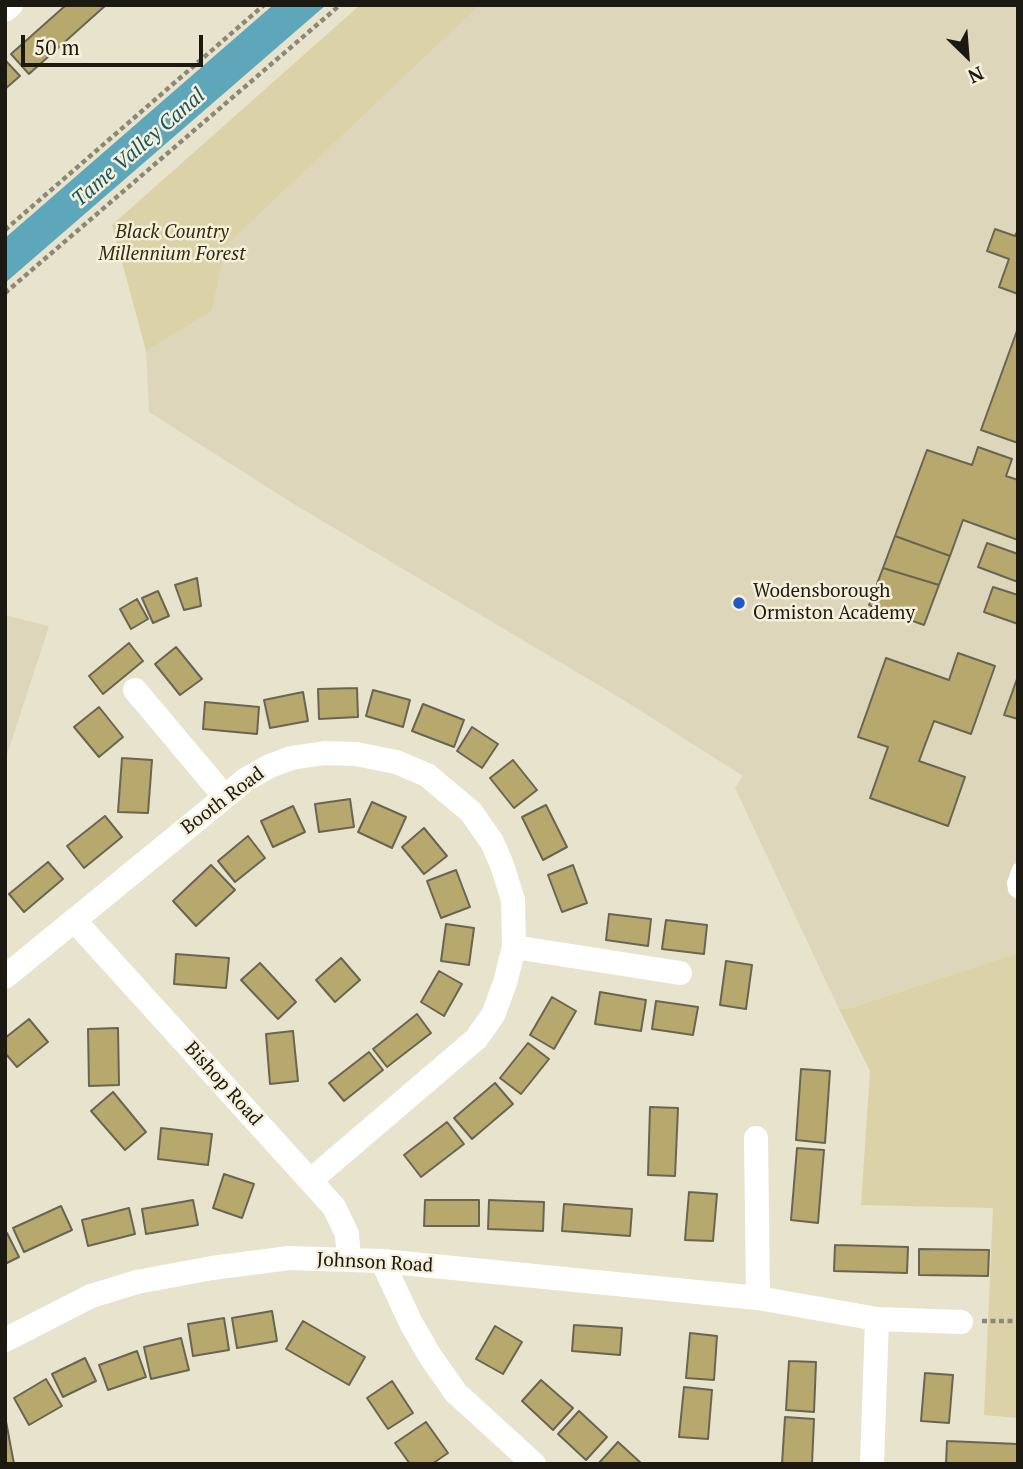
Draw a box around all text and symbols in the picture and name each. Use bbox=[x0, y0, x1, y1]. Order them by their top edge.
scale bar bbox=[24, 21, 206, 65]
north arrow bbox=[932, 21, 1002, 91]
text: 50 m bbox=[34, 33, 80, 61]
text: N bbox=[964, 61, 988, 90]
water label: Tame Valley Canal bbox=[67, 83, 211, 213]
park label: Black Country Millennium Forest bbox=[98, 222, 246, 266]
place label: Wodensborough Ormiston Academy bbox=[753, 581, 915, 625]
marker: Wodensborough Ormiston Academy bbox=[731, 595, 747, 611]
street label: Booth Road bbox=[177, 762, 269, 840]
street label: Bishop Road bbox=[179, 1037, 267, 1131]
street label: Johnson Road bbox=[316, 1249, 434, 1277]

